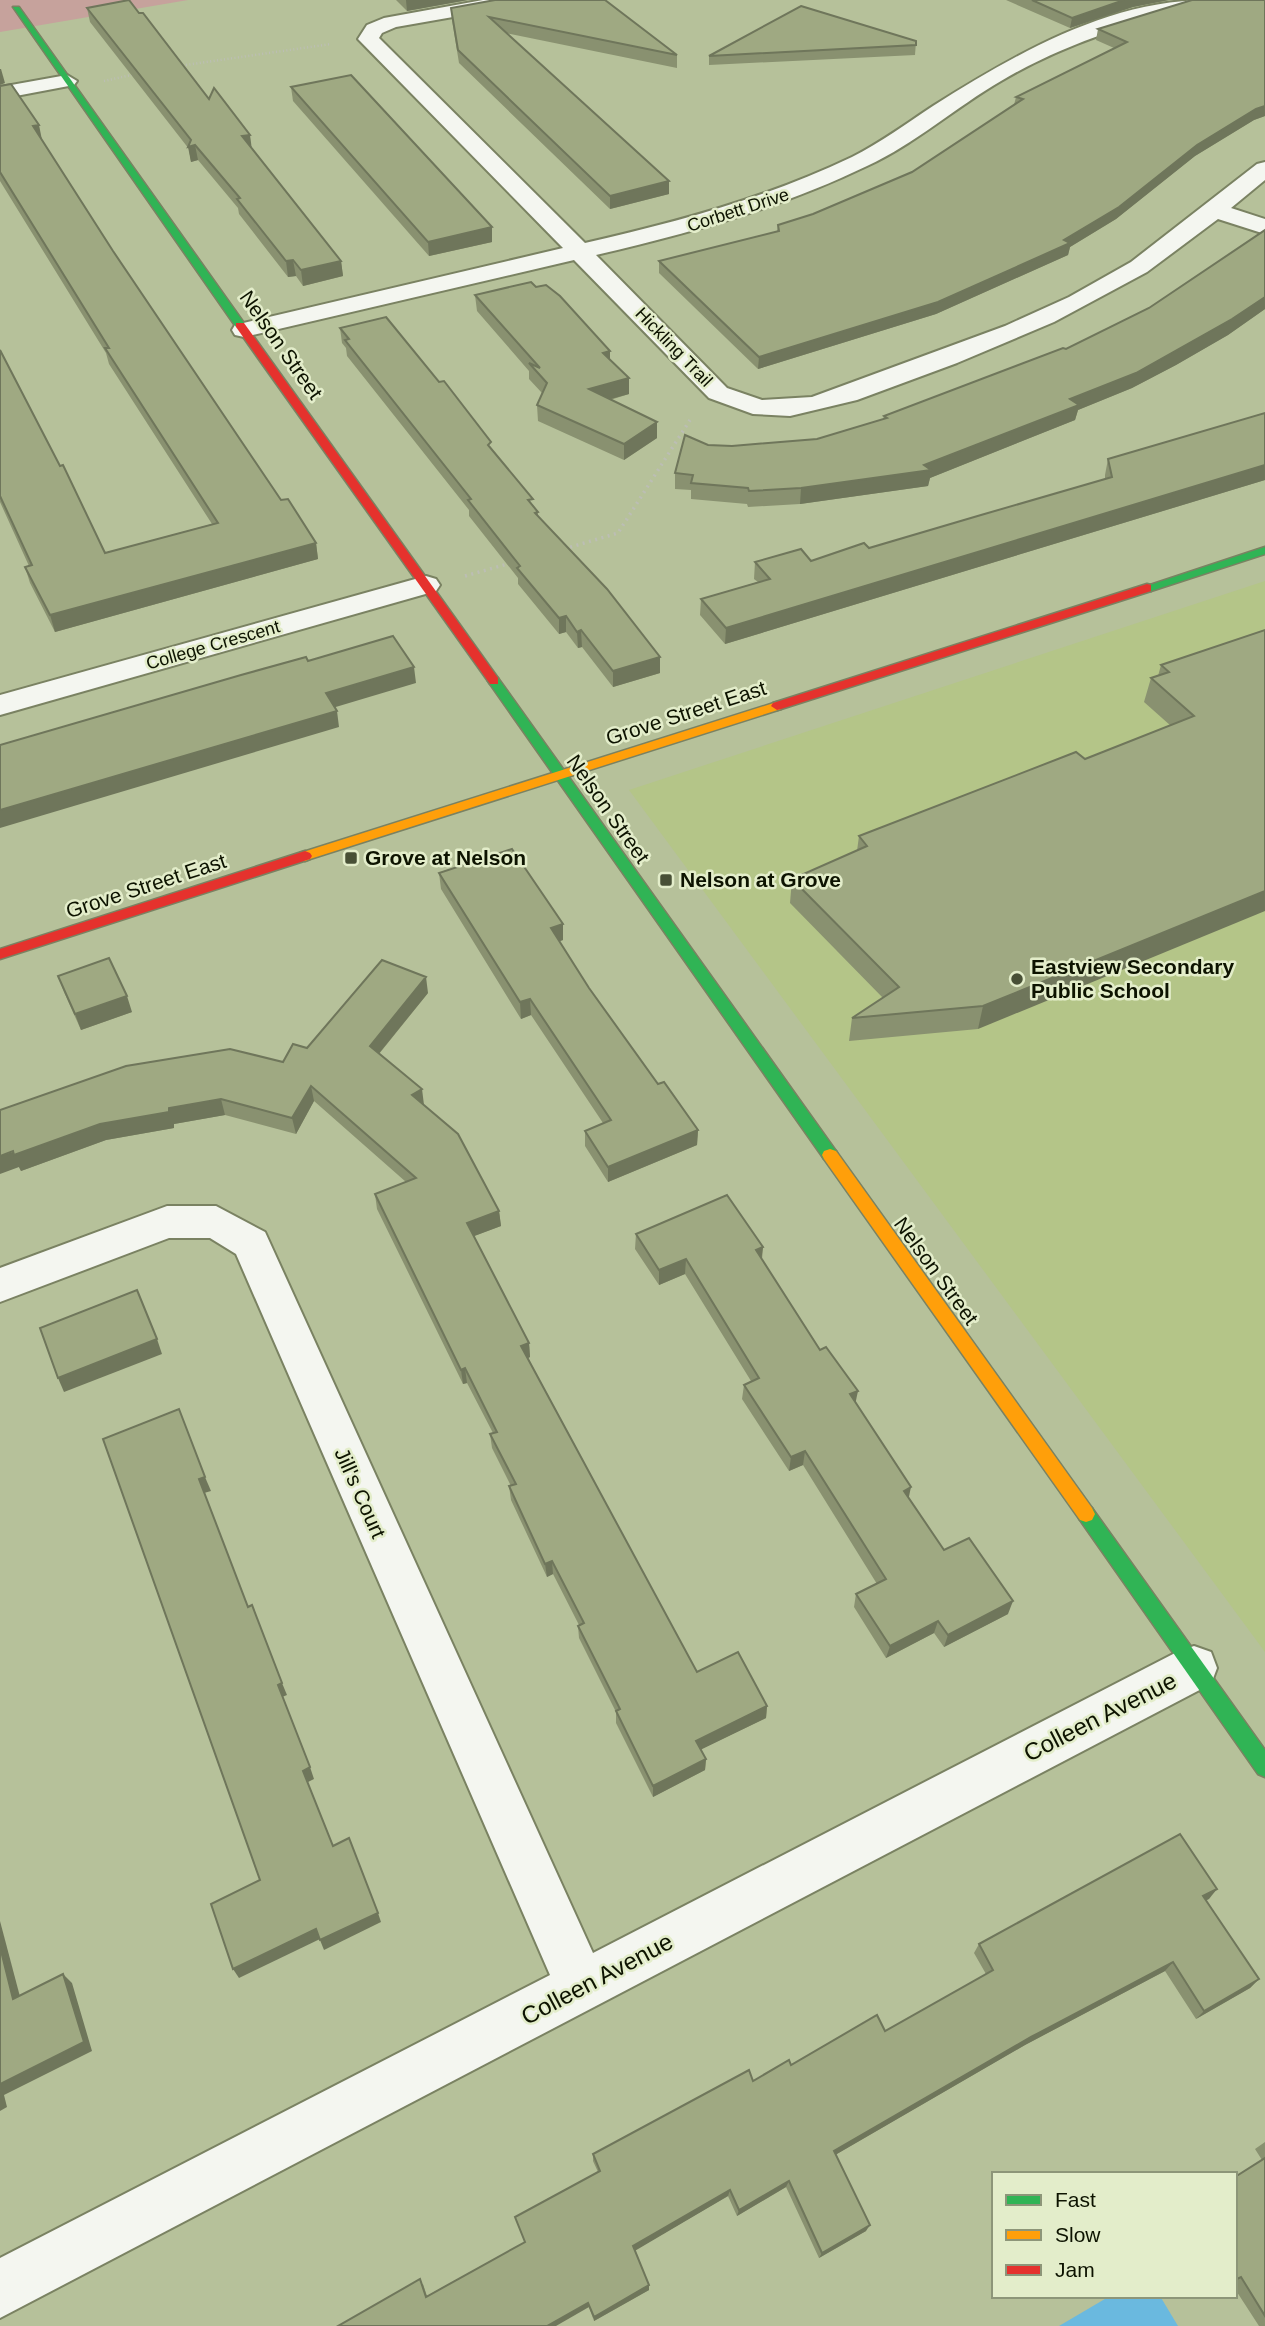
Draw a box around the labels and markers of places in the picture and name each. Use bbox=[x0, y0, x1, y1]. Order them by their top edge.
place label: Grove at Nelson bbox=[365, 846, 526, 869]
marker: Grove at Nelson bbox=[343, 850, 359, 866]
place label: Nelson at Grove bbox=[680, 868, 841, 891]
marker: Nelson at Grove bbox=[658, 872, 674, 888]
place label: Eastview Secondary Public School bbox=[1031, 955, 1234, 1002]
marker: Eastview Secondary Public School bbox=[1009, 971, 1025, 987]

